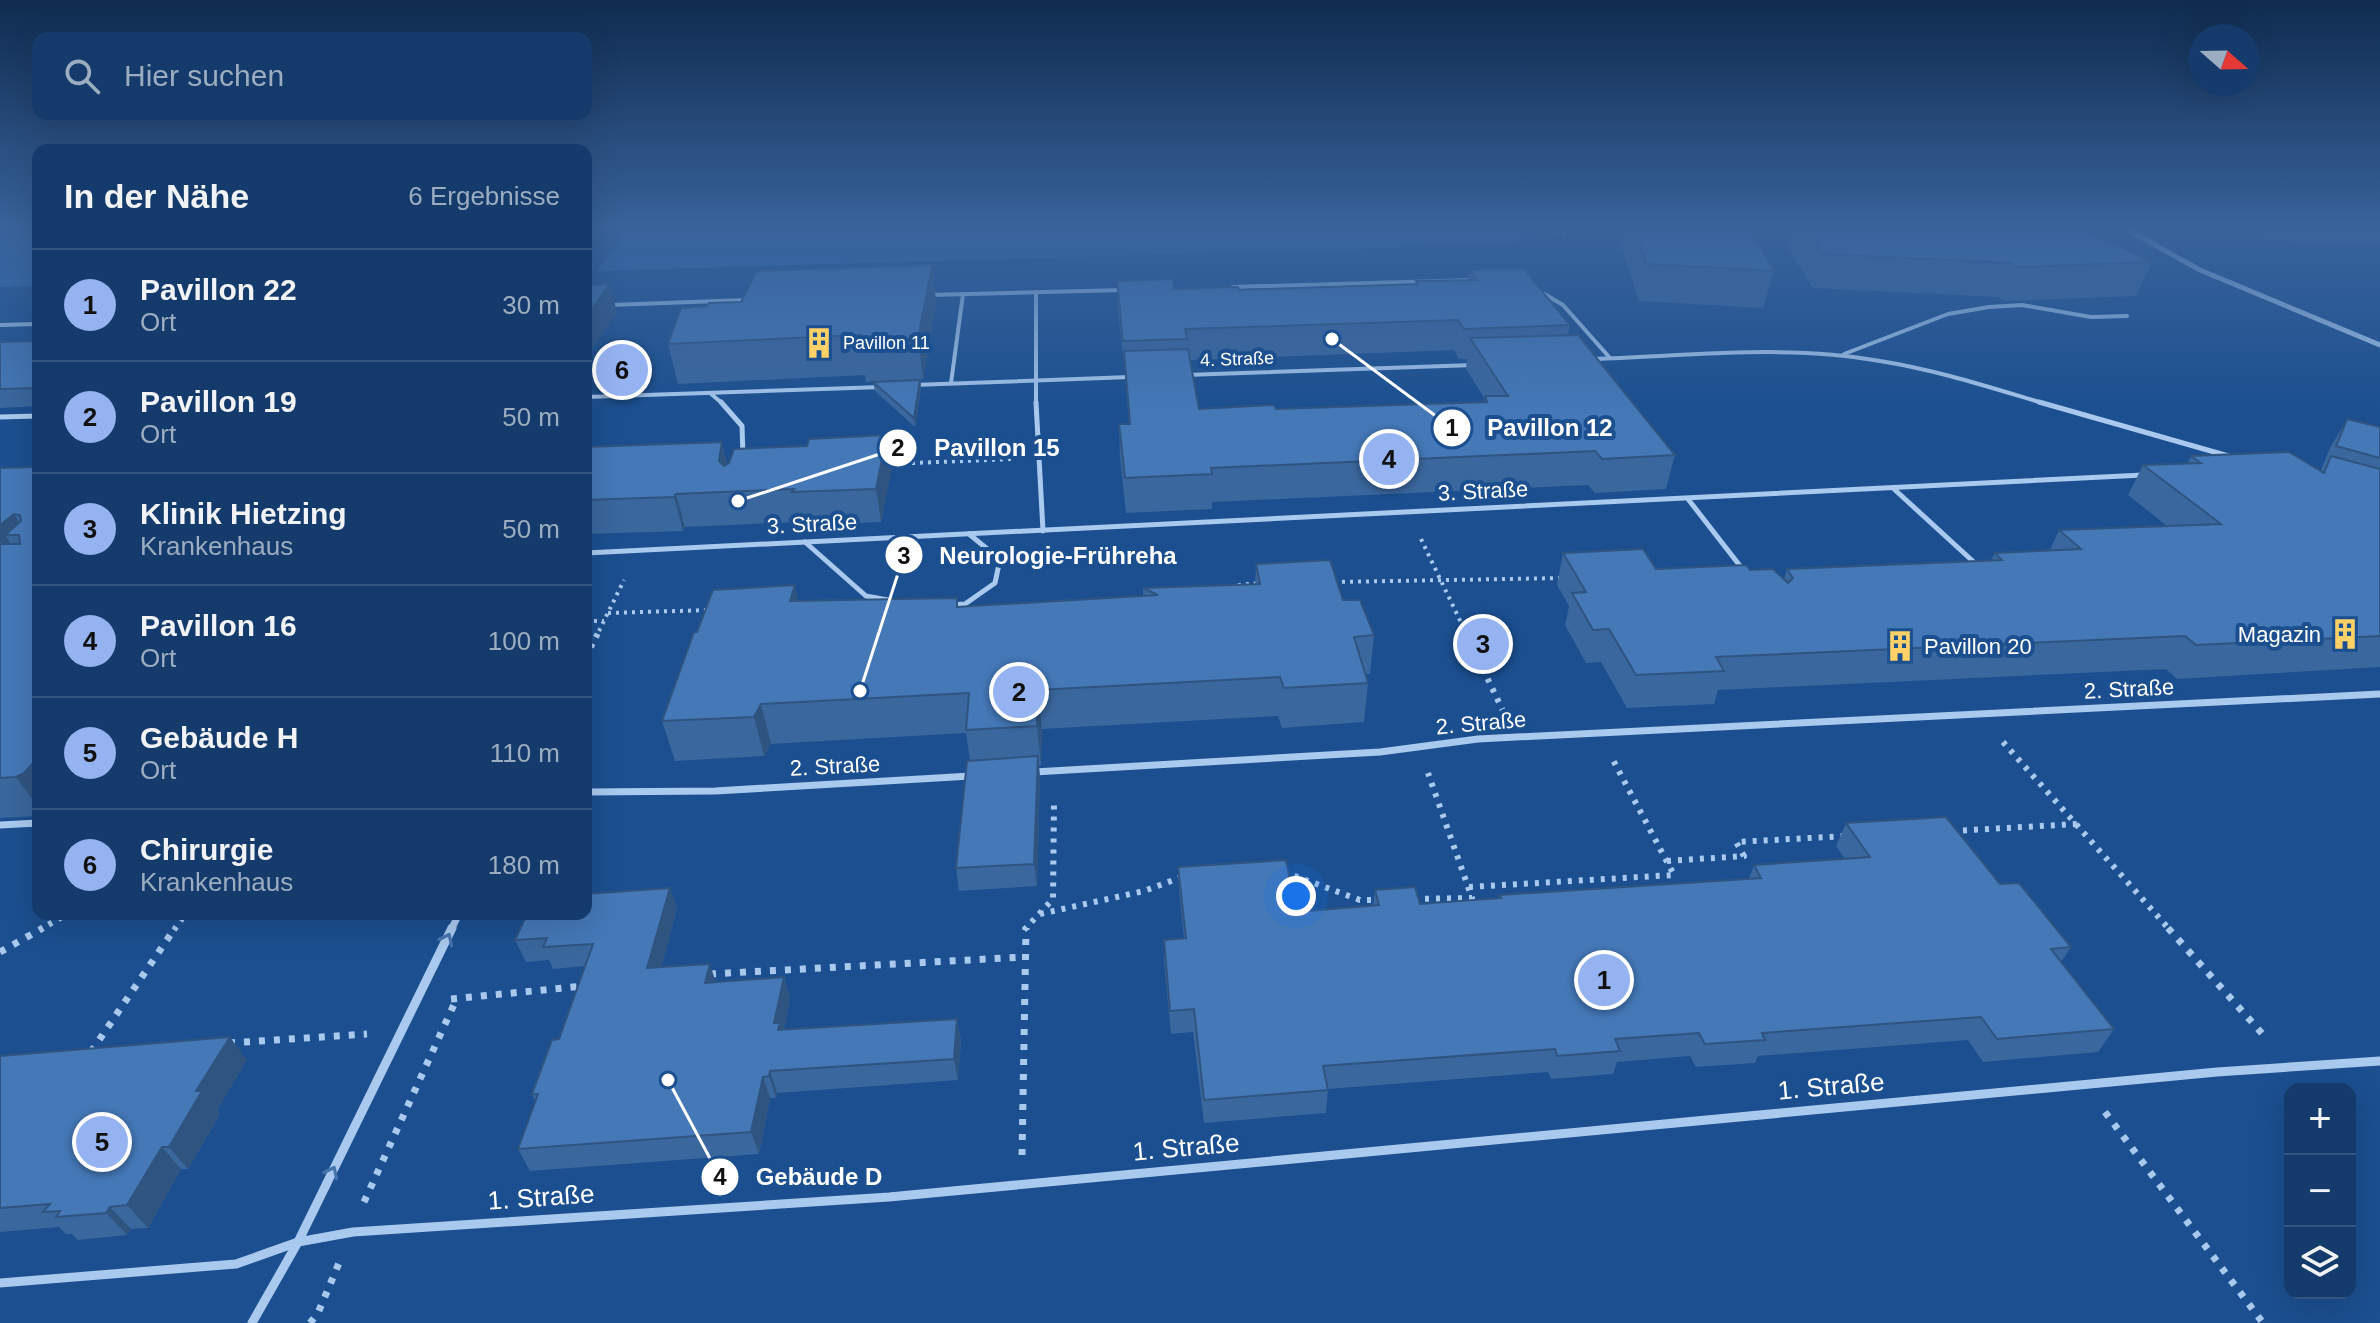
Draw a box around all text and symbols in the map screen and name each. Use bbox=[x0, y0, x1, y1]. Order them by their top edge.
north arrow bbox=[2188, 24, 2260, 96]
search box bbox=[32, 32, 592, 120]
icon: search bbox=[60, 54, 104, 98]
text: Hier suchen bbox=[124, 59, 284, 92]
text: In der Nähe bbox=[64, 177, 249, 215]
text: 6 Ergebnisse bbox=[408, 181, 560, 211]
text: Pavillon 22 bbox=[140, 273, 297, 306]
text: 1 bbox=[83, 290, 97, 320]
text: 30 m bbox=[502, 290, 560, 320]
text: Ort bbox=[140, 307, 176, 337]
building icon: Pavillon 11 bbox=[802, 326, 836, 360]
place label: Pavillon 11 bbox=[843, 333, 930, 353]
pin: 6 bbox=[596, 340, 648, 400]
street label: 4. Straße bbox=[1200, 348, 1274, 370]
text: Pavillon 19 bbox=[140, 385, 297, 418]
text: 2 bbox=[83, 402, 97, 432]
text: 50 m bbox=[502, 402, 560, 432]
callout: Pavillon 12 bbox=[1432, 404, 1629, 452]
text: 1 bbox=[1445, 414, 1459, 441]
text: Pavillon 12 bbox=[1487, 414, 1613, 441]
text: Ort bbox=[140, 419, 176, 449]
callout: Pavillon 15 bbox=[878, 424, 1076, 472]
pin: 4 bbox=[1363, 429, 1415, 489]
text: 2 bbox=[891, 434, 905, 461]
text: Pavillon 15 bbox=[934, 434, 1060, 461]
street label: 3. Straße bbox=[1437, 476, 1529, 506]
text: Klinik Hietzing bbox=[140, 497, 347, 530]
street label: 3. Straße bbox=[766, 509, 858, 539]
text: 3 bbox=[83, 514, 97, 544]
text: 50 m bbox=[502, 514, 560, 544]
text: Krankenhaus bbox=[140, 531, 293, 561]
callout: Neurologie-Frühreha bbox=[884, 531, 1193, 579]
text: 3 bbox=[897, 542, 911, 569]
text: Neurologie-Frühreha bbox=[939, 542, 1177, 569]
text: Pavillon 16 bbox=[140, 609, 297, 642]
pin: 3 bbox=[1457, 614, 1509, 674]
building icon: Magazin bbox=[2328, 617, 2362, 651]
place label: Magazin bbox=[2238, 622, 2321, 647]
text: 4 bbox=[83, 626, 97, 656]
text: 100 m bbox=[488, 626, 560, 656]
building icon: Pavillon 20 bbox=[1883, 629, 1917, 663]
place label: Pavillon 20 bbox=[1924, 634, 2032, 659]
text: Ort bbox=[140, 643, 176, 673]
pin: 2 bbox=[993, 662, 1045, 722]
street label: 2. Straße bbox=[2083, 674, 2175, 704]
street label: 2. Straße bbox=[1435, 707, 1527, 739]
text: Gebäude H bbox=[140, 721, 298, 754]
text: 5 bbox=[83, 738, 97, 768]
text: 110 m bbox=[490, 738, 560, 768]
street label: 2. Straße bbox=[789, 751, 881, 781]
text: Ort bbox=[140, 755, 176, 785]
text: Chirurgie bbox=[140, 833, 273, 866]
text: 6 bbox=[83, 850, 97, 880]
text: 180 m bbox=[488, 850, 560, 880]
text: Krankenhaus bbox=[140, 867, 293, 897]
your location bbox=[1276, 876, 1316, 916]
one-way arrow bbox=[437, 932, 453, 947]
pin: 1 bbox=[1578, 950, 1630, 1010]
street label: 1. Straße bbox=[1776, 1066, 1886, 1106]
map controls bbox=[2284, 1083, 2356, 1299]
button: + bbox=[2284, 1083, 2356, 1155]
pin: 5 bbox=[76, 1112, 128, 1172]
street label: 1. Straße bbox=[1131, 1127, 1241, 1167]
callout: Gebäude D bbox=[700, 1153, 898, 1201]
button: − bbox=[2284, 1155, 2356, 1227]
text: 4 bbox=[713, 1163, 727, 1190]
text: Gebäude D bbox=[756, 1163, 882, 1190]
one-way arrow bbox=[322, 1165, 338, 1180]
street label: 1. Straße bbox=[487, 1178, 595, 1216]
button: layers bbox=[2284, 1227, 2356, 1299]

